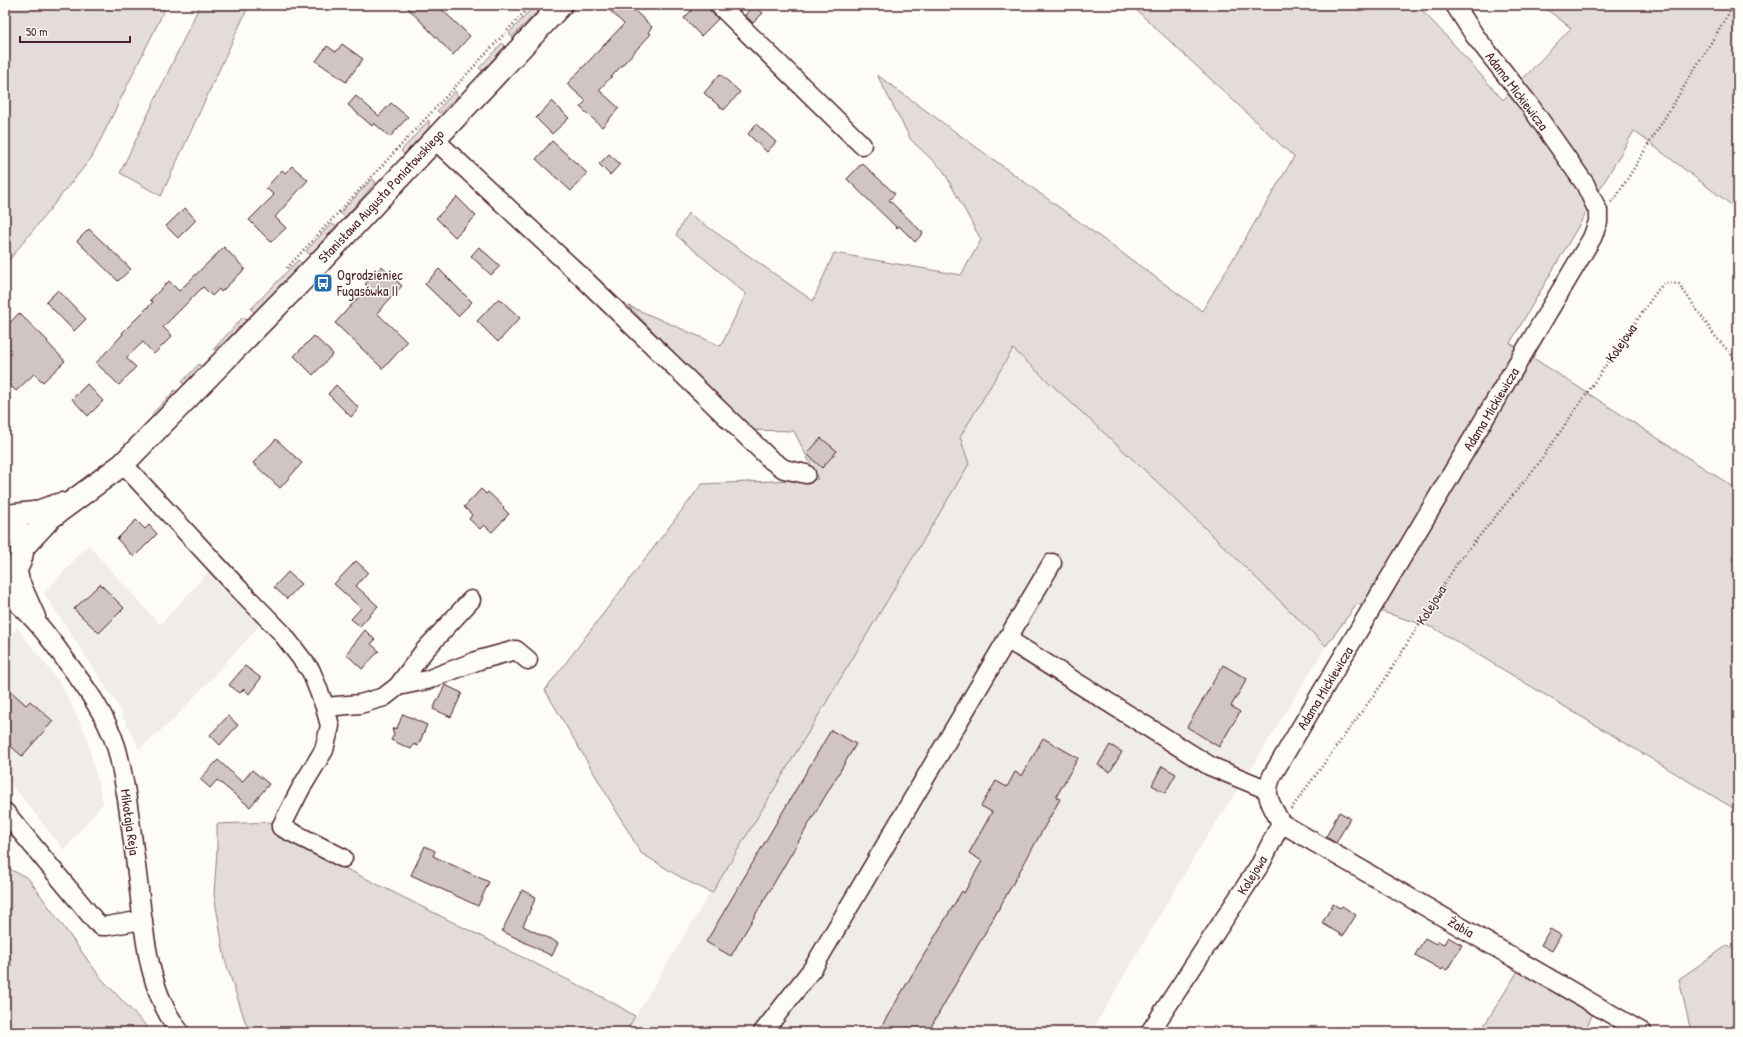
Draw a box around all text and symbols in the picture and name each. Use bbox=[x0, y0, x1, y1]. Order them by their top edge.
scale bar bbox=[20, 18, 130, 44]
text: 50 m bbox=[26, 23, 47, 40]
street label: Adama Mickiewicza bbox=[1482, 47, 1554, 134]
street label: Stanisława Augusta Poniatowskiego bbox=[313, 124, 449, 267]
place label: Ogrodzieniec Fugasówka II bbox=[336, 265, 403, 301]
bus stop icon: Ogrodzieniec Fugasówka II bbox=[312, 272, 334, 294]
street label: Kolejowa bbox=[1600, 319, 1642, 366]
street label: Adama Mickiewicza bbox=[1458, 363, 1523, 454]
street label: Kolejowa bbox=[1411, 581, 1451, 629]
street label: Adama Mickiewicza bbox=[1292, 642, 1357, 733]
street label: Mikołaja Reja bbox=[115, 788, 145, 857]
street label: Kolejowa bbox=[1232, 851, 1272, 899]
street label: Żabia bbox=[1445, 912, 1478, 942]

